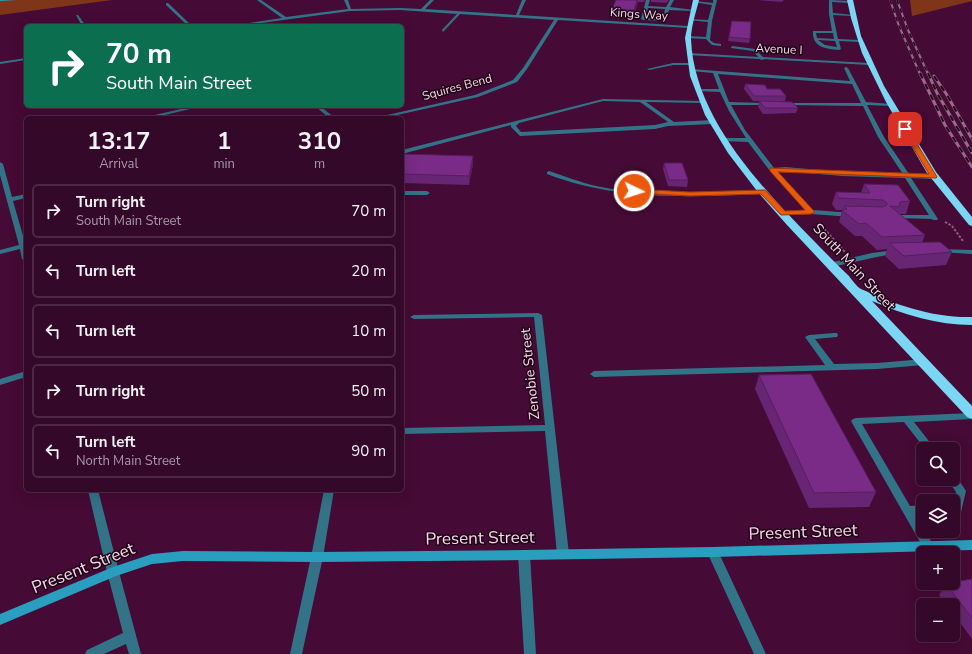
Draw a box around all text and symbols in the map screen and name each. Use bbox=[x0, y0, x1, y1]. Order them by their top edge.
street label: Kings Way bbox=[610, 4, 669, 24]
text: 70 m bbox=[106, 35, 172, 73]
icon: right bbox=[40, 40, 92, 92]
street label: Avenue I bbox=[755, 40, 803, 58]
street label: Squires Bend bbox=[420, 70, 494, 104]
text: South Main Street bbox=[106, 71, 251, 95]
pin bbox=[888, 112, 922, 146]
icon: arrive bbox=[894, 118, 916, 140]
text: 13:17 bbox=[87, 125, 150, 157]
text: 1 bbox=[217, 125, 231, 157]
text: 310 bbox=[298, 125, 341, 157]
text: Arrival bbox=[99, 155, 138, 173]
text: min bbox=[213, 155, 235, 173]
text: m bbox=[314, 155, 325, 173]
position arrow bbox=[613, 170, 655, 212]
text: Turn right bbox=[76, 192, 145, 212]
icon: right bbox=[42, 200, 64, 222]
text: 70 m bbox=[351, 201, 386, 221]
text: South Main Street bbox=[76, 212, 181, 230]
street label: South Main Street bbox=[808, 219, 900, 315]
icon: left bbox=[42, 260, 64, 282]
text: Turn left bbox=[76, 261, 135, 281]
text: 20 m bbox=[351, 261, 386, 281]
icon: left bbox=[42, 320, 64, 342]
text: Turn left bbox=[76, 321, 135, 341]
text: 10 m bbox=[351, 321, 386, 341]
street label: Zenobie Street bbox=[516, 327, 544, 421]
icon: right bbox=[42, 380, 64, 402]
text: Turn right bbox=[76, 381, 145, 401]
text: 50 m bbox=[351, 381, 386, 401]
text: Turn left bbox=[76, 432, 135, 452]
icon: left bbox=[42, 440, 64, 462]
text: 90 m bbox=[351, 441, 386, 461]
map controls bbox=[916, 442, 960, 642]
button: search bbox=[916, 442, 960, 486]
text: North Main Street bbox=[76, 452, 180, 470]
button: layers bbox=[916, 494, 960, 538]
street label: Present Street bbox=[748, 519, 859, 545]
street label: Present Street bbox=[425, 526, 536, 550]
street label: Present Street bbox=[28, 536, 139, 599]
button: + bbox=[916, 546, 960, 590]
button: − bbox=[916, 598, 960, 642]

